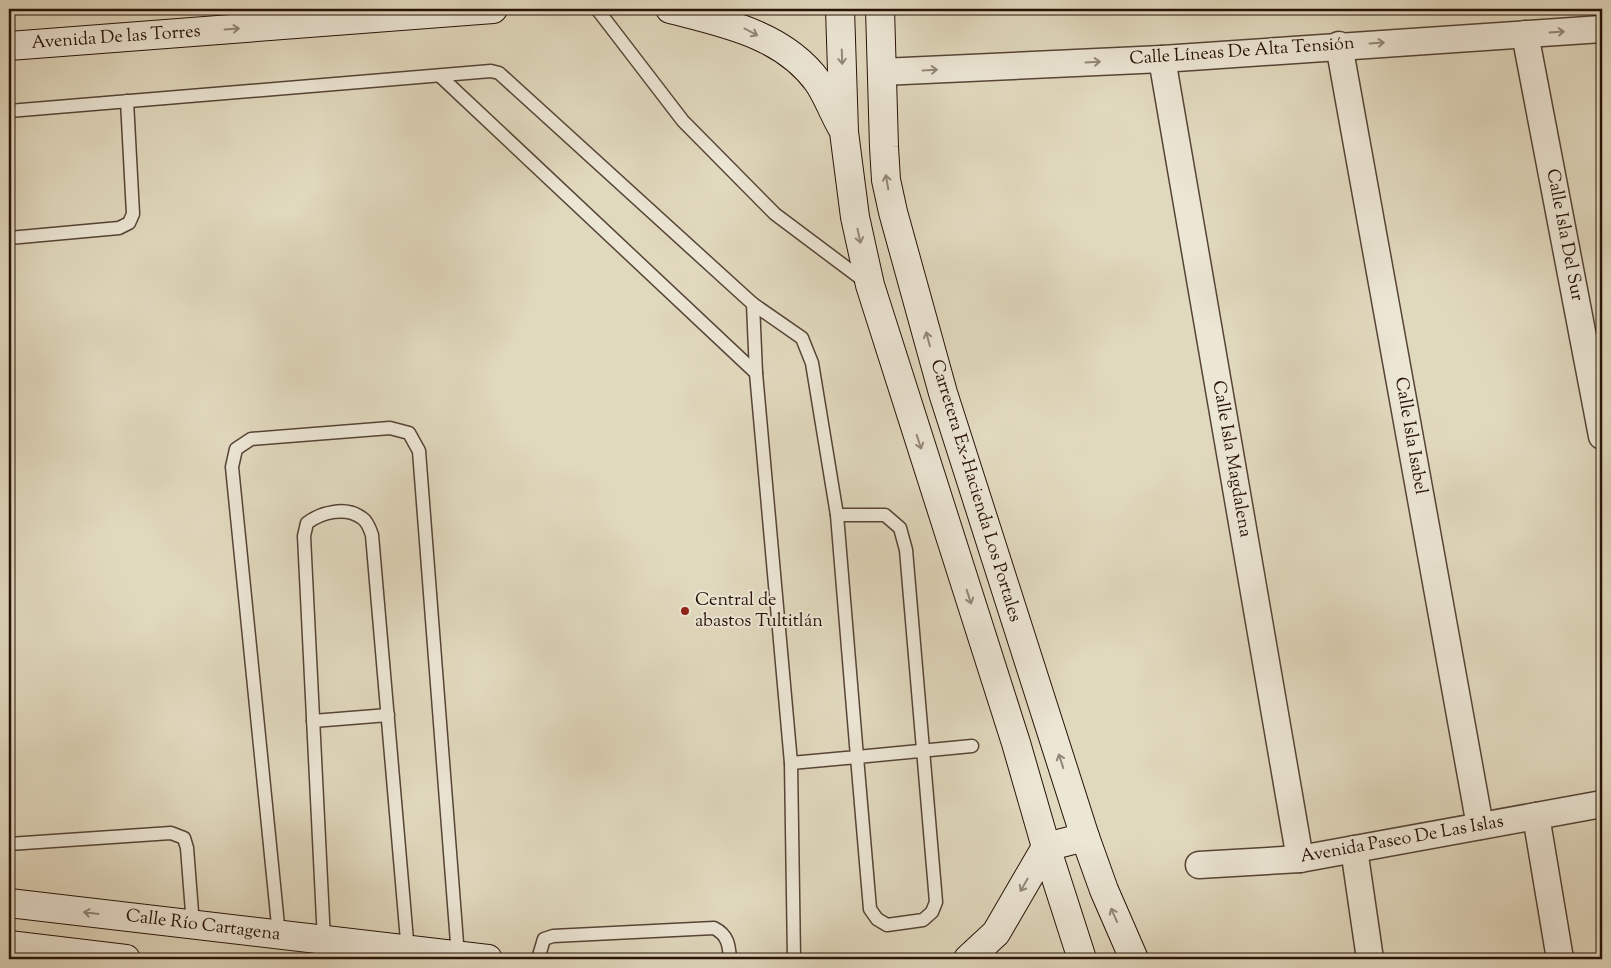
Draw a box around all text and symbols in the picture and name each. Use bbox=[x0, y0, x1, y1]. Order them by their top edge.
street label: Avenida De las Torres bbox=[31, 19, 201, 57]
one-way arrow bbox=[224, 24, 240, 33]
one-way arrow bbox=[743, 27, 758, 37]
one-way arrow bbox=[1548, 27, 1564, 36]
street label: Calle Líneas De Alta Tensión bbox=[1129, 31, 1356, 73]
one-way arrow bbox=[1369, 39, 1385, 48]
one-way arrow bbox=[837, 49, 846, 65]
one-way arrow bbox=[1084, 57, 1100, 67]
one-way arrow bbox=[922, 65, 938, 74]
street label: Calle Isla Del Sur bbox=[1538, 167, 1590, 304]
one-way arrow bbox=[882, 174, 892, 190]
one-way arrow bbox=[855, 228, 864, 244]
one-way arrow bbox=[923, 332, 933, 348]
street label: Carretera Ex-Hacienda Los Portales bbox=[923, 357, 1027, 625]
street label: Calle Isla Isabel bbox=[1387, 375, 1433, 497]
street label: Calle Isla Magdalena bbox=[1204, 379, 1258, 539]
one-way arrow bbox=[915, 434, 925, 450]
place label: Central de abastos Tultitlán bbox=[695, 588, 823, 635]
one-way arrow bbox=[965, 589, 975, 605]
marker: Central de abastos Tultitlán bbox=[679, 605, 691, 617]
one-way arrow bbox=[1056, 754, 1065, 769]
street label: Avenida Paseo De Las Islas bbox=[1298, 809, 1506, 871]
one-way arrow bbox=[1019, 877, 1029, 891]
street label: Calle Río Cartagena bbox=[124, 904, 282, 948]
one-way arrow bbox=[84, 908, 100, 918]
one-way arrow bbox=[1109, 908, 1119, 923]

